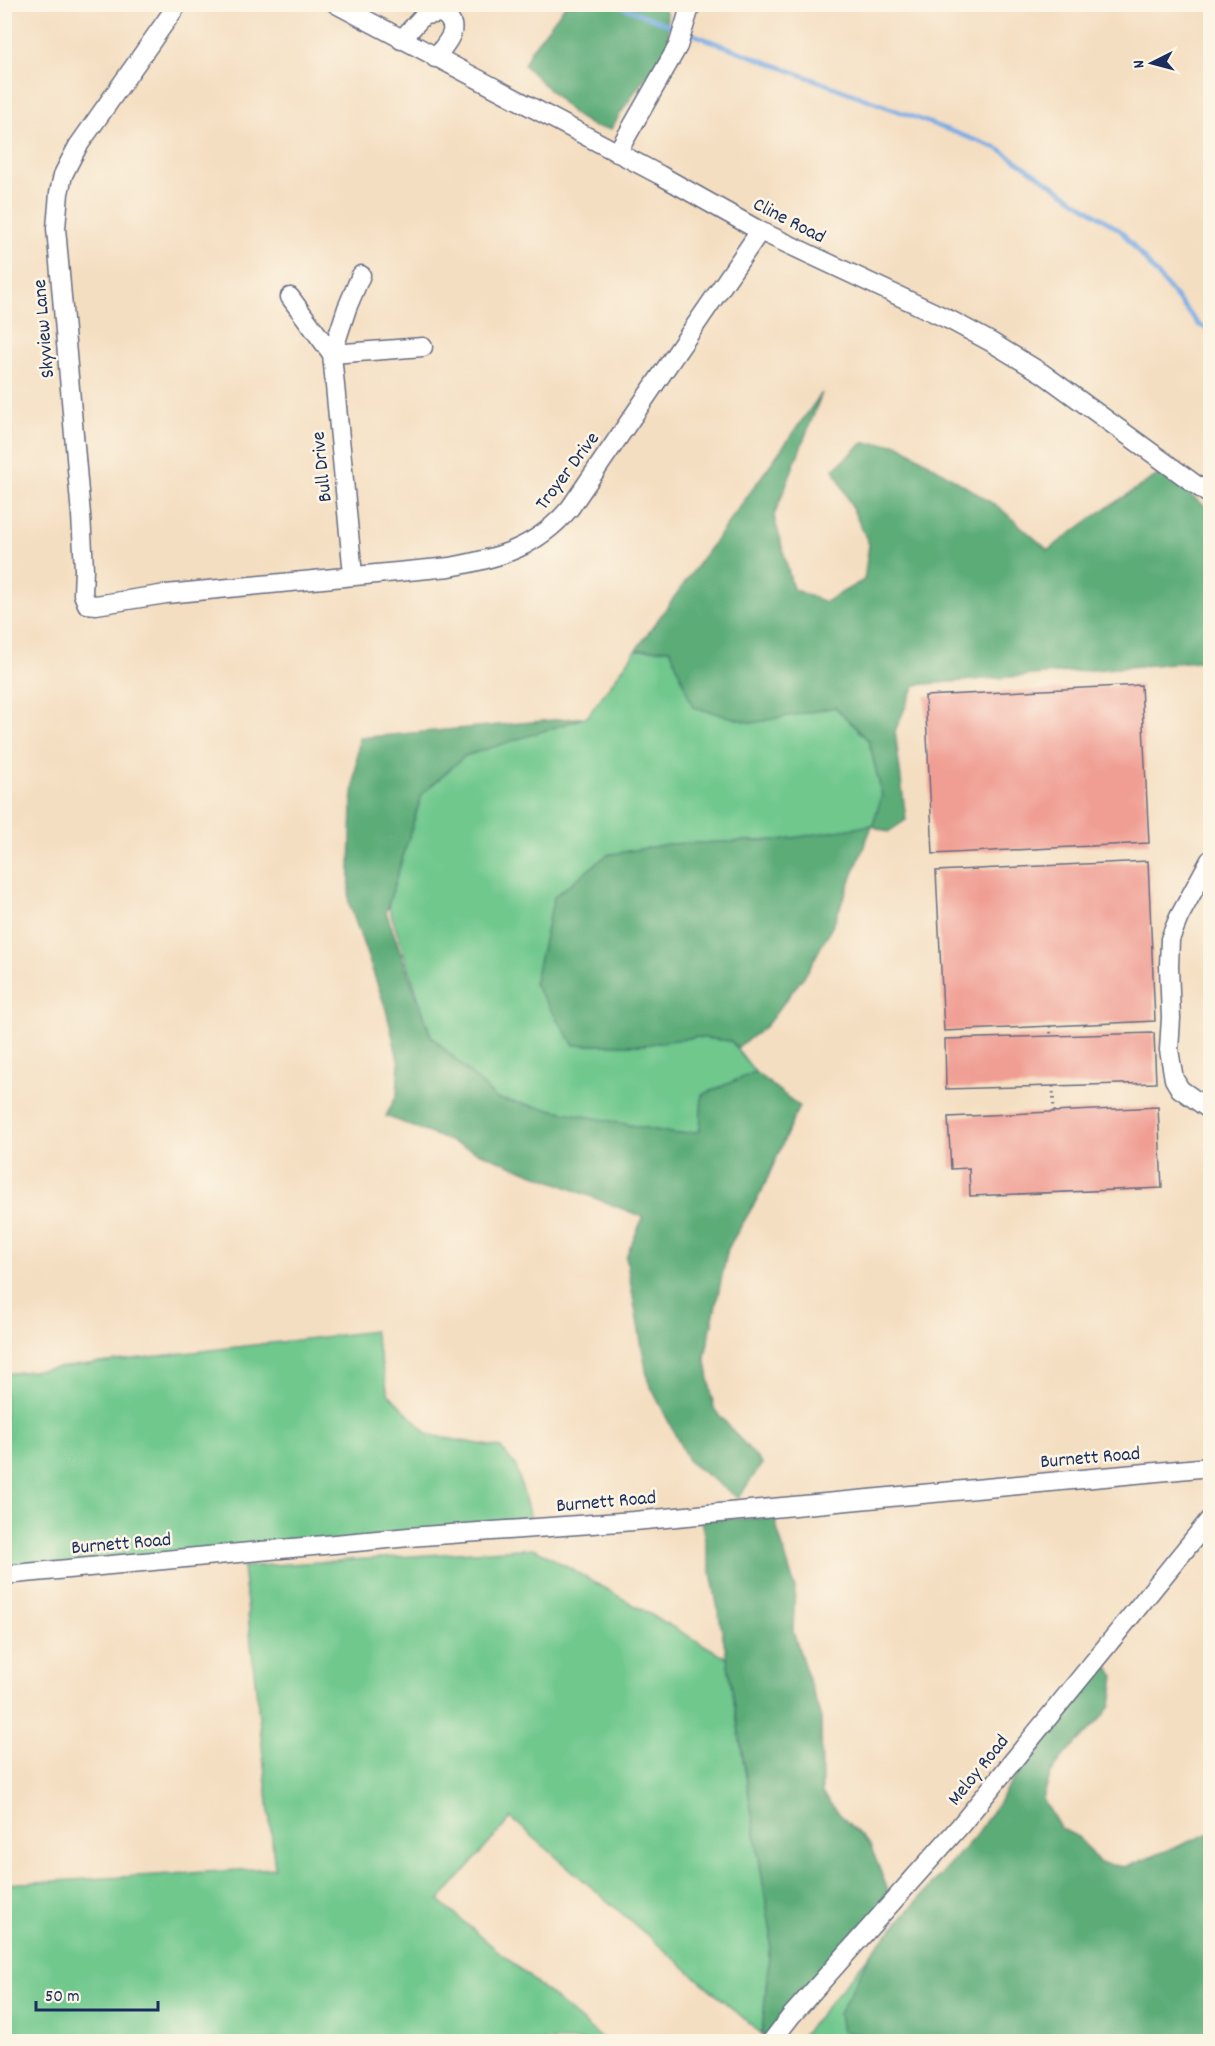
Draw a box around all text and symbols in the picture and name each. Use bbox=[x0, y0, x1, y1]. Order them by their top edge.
north arrow bbox=[1122, 33, 1182, 93]
text: N bbox=[1128, 59, 1151, 69]
street label: Cline Road bbox=[747, 191, 830, 252]
street label: Skyview Lane bbox=[27, 278, 63, 379]
street label: Troyer Drive bbox=[530, 427, 607, 517]
street label: Bull Drive bbox=[305, 430, 341, 503]
street label: Burnett Road bbox=[1039, 1441, 1141, 1477]
street label: Burnett Road bbox=[555, 1485, 657, 1521]
street label: Burnett Road bbox=[70, 1527, 172, 1563]
street label: Meloy Road bbox=[942, 1729, 1017, 1812]
scale bar bbox=[36, 1974, 158, 2012]
text: 50 m bbox=[45, 1985, 80, 2010]

